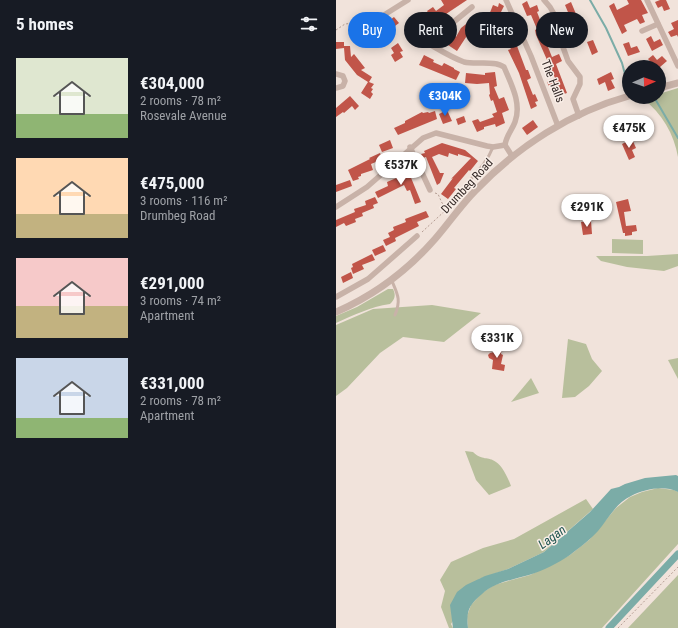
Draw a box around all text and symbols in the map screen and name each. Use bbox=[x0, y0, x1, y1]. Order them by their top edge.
chip: Buy bbox=[348, 12, 396, 48]
chip: Rent bbox=[404, 12, 457, 48]
chip: Filters bbox=[465, 12, 528, 48]
chip: New bbox=[536, 12, 588, 48]
icon: filters bbox=[298, 13, 320, 35]
text: 5 homes bbox=[16, 14, 74, 34]
street label: The Halls bbox=[538, 58, 568, 104]
north arrow bbox=[622, 60, 666, 104]
map controls bbox=[622, 60, 666, 104]
text: €304,000 bbox=[140, 73, 204, 93]
icon: home bbox=[48, 74, 96, 122]
pin: €304K bbox=[417, 83, 473, 117]
text: €304K bbox=[428, 88, 462, 103]
text: 2 rooms · 78 m² bbox=[140, 93, 221, 108]
text: Rosevale Avenue bbox=[140, 108, 227, 123]
pin: €475K bbox=[601, 115, 657, 149]
text: €475K bbox=[612, 120, 646, 135]
pin: €537K bbox=[373, 152, 429, 186]
street label: Drumbeg Road bbox=[438, 156, 496, 216]
text: €537K bbox=[384, 157, 418, 172]
text: €475,000 bbox=[140, 173, 204, 193]
icon: home bbox=[48, 174, 96, 222]
text: 3 rooms · 116 m² bbox=[140, 193, 227, 208]
pin: €291K bbox=[559, 194, 615, 228]
text: €291K bbox=[570, 199, 604, 214]
text: Drumbeg Road bbox=[140, 208, 215, 223]
text: €291,000 bbox=[140, 273, 204, 293]
icon: home bbox=[48, 274, 96, 322]
text: 3 rooms · 74 m² bbox=[140, 293, 221, 308]
text: Apartment bbox=[140, 308, 194, 323]
pin: €331K bbox=[469, 325, 525, 359]
text: €331K bbox=[480, 330, 514, 345]
text: €331,000 bbox=[140, 373, 204, 393]
icon: home bbox=[48, 374, 96, 422]
text: 2 rooms · 78 m² bbox=[140, 393, 221, 408]
text: Apartment bbox=[140, 408, 194, 423]
water label: Lagan bbox=[535, 522, 569, 552]

